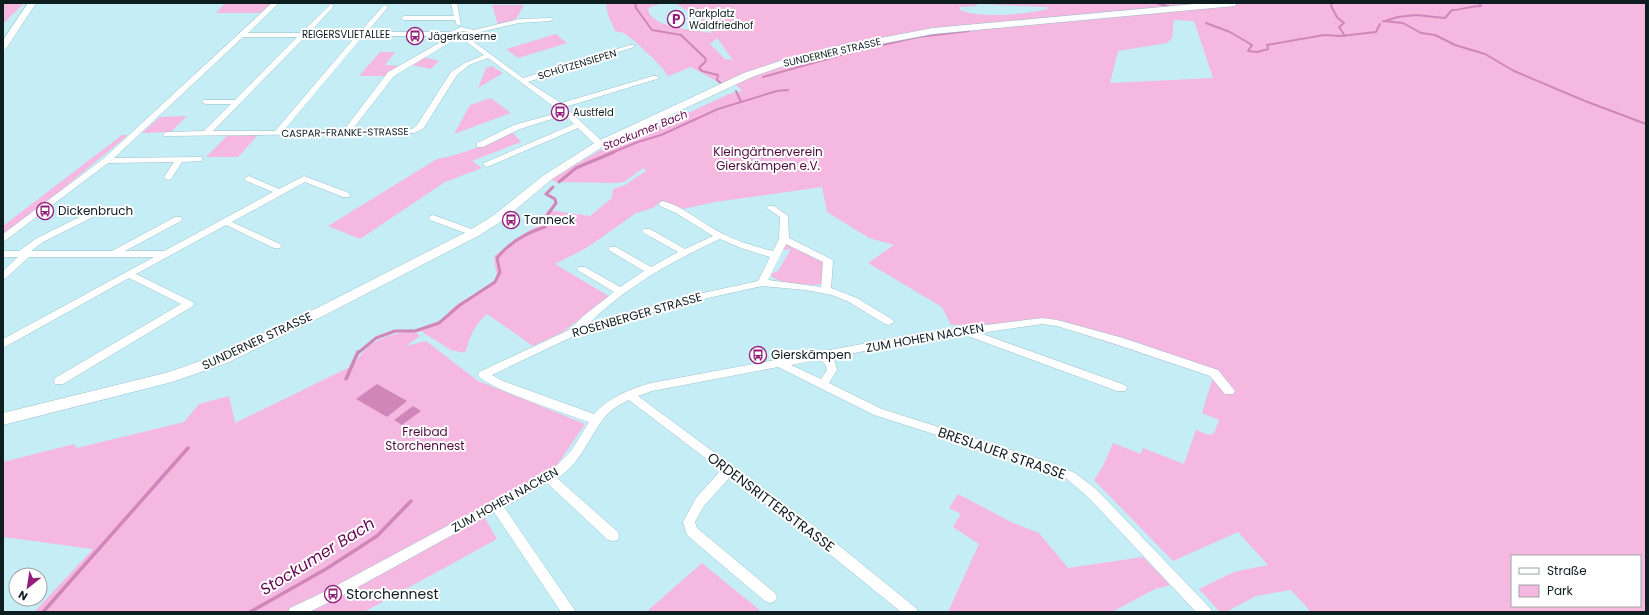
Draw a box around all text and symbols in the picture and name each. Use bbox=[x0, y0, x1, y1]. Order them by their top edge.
place label: Parkplatz Waldfriedhof bbox=[689, 6, 753, 33]
parking icon: Parkplatz Waldfriedhof bbox=[666, 9, 686, 29]
bus stop icon: Jägerkaserne bbox=[405, 26, 425, 46]
street label: REIGERSVLIETALLEE bbox=[302, 27, 390, 42]
place label: Jägerkaserne bbox=[428, 29, 496, 44]
street label: SUNDERNER STRASSE bbox=[782, 34, 882, 71]
street label: SCHÜTZENSIEPEN bbox=[536, 45, 618, 84]
bus stop icon: Austfeld bbox=[550, 102, 570, 122]
place label: Austfeld bbox=[573, 105, 614, 120]
water label: Stockumer Bach bbox=[600, 106, 690, 154]
street label: CASPAR-FRANKE-STRASSE bbox=[281, 124, 409, 141]
park label: Kleingärtnerverein Gierskämpen e.V. bbox=[713, 143, 823, 174]
bus stop icon: Dickenbruch bbox=[35, 201, 55, 221]
place label: Dickenbruch bbox=[58, 202, 133, 219]
bus stop icon: Tanneck bbox=[501, 210, 521, 230]
place label: Tanneck bbox=[524, 211, 576, 228]
street label: ROSENBERGER STRASSE bbox=[570, 288, 704, 341]
street label: SUNDERNER STRASSE bbox=[199, 308, 315, 374]
street label: ZUM HOHEN NACKEN bbox=[865, 319, 985, 356]
bus stop icon: Gierskämpen bbox=[748, 345, 768, 365]
place label: Gierskämpen bbox=[771, 346, 851, 363]
street label: BRESLAUER STRASSE bbox=[935, 422, 1069, 484]
park label: Freibad Storchennest bbox=[385, 423, 465, 454]
street label: ORDENSRITTERSTRASSE bbox=[703, 447, 839, 557]
street label: ZUM HOHEN NACKEN bbox=[448, 463, 561, 536]
water label: Stockumer Bach bbox=[256, 512, 379, 601]
legend bbox=[1511, 555, 1641, 607]
text: Straße bbox=[1547, 562, 1587, 579]
north arrow bbox=[8, 567, 48, 607]
text: Park bbox=[1547, 582, 1574, 599]
bus stop icon: Storchennest bbox=[323, 584, 343, 604]
place label: Storchennest bbox=[346, 584, 439, 604]
text: N bbox=[15, 587, 31, 605]

